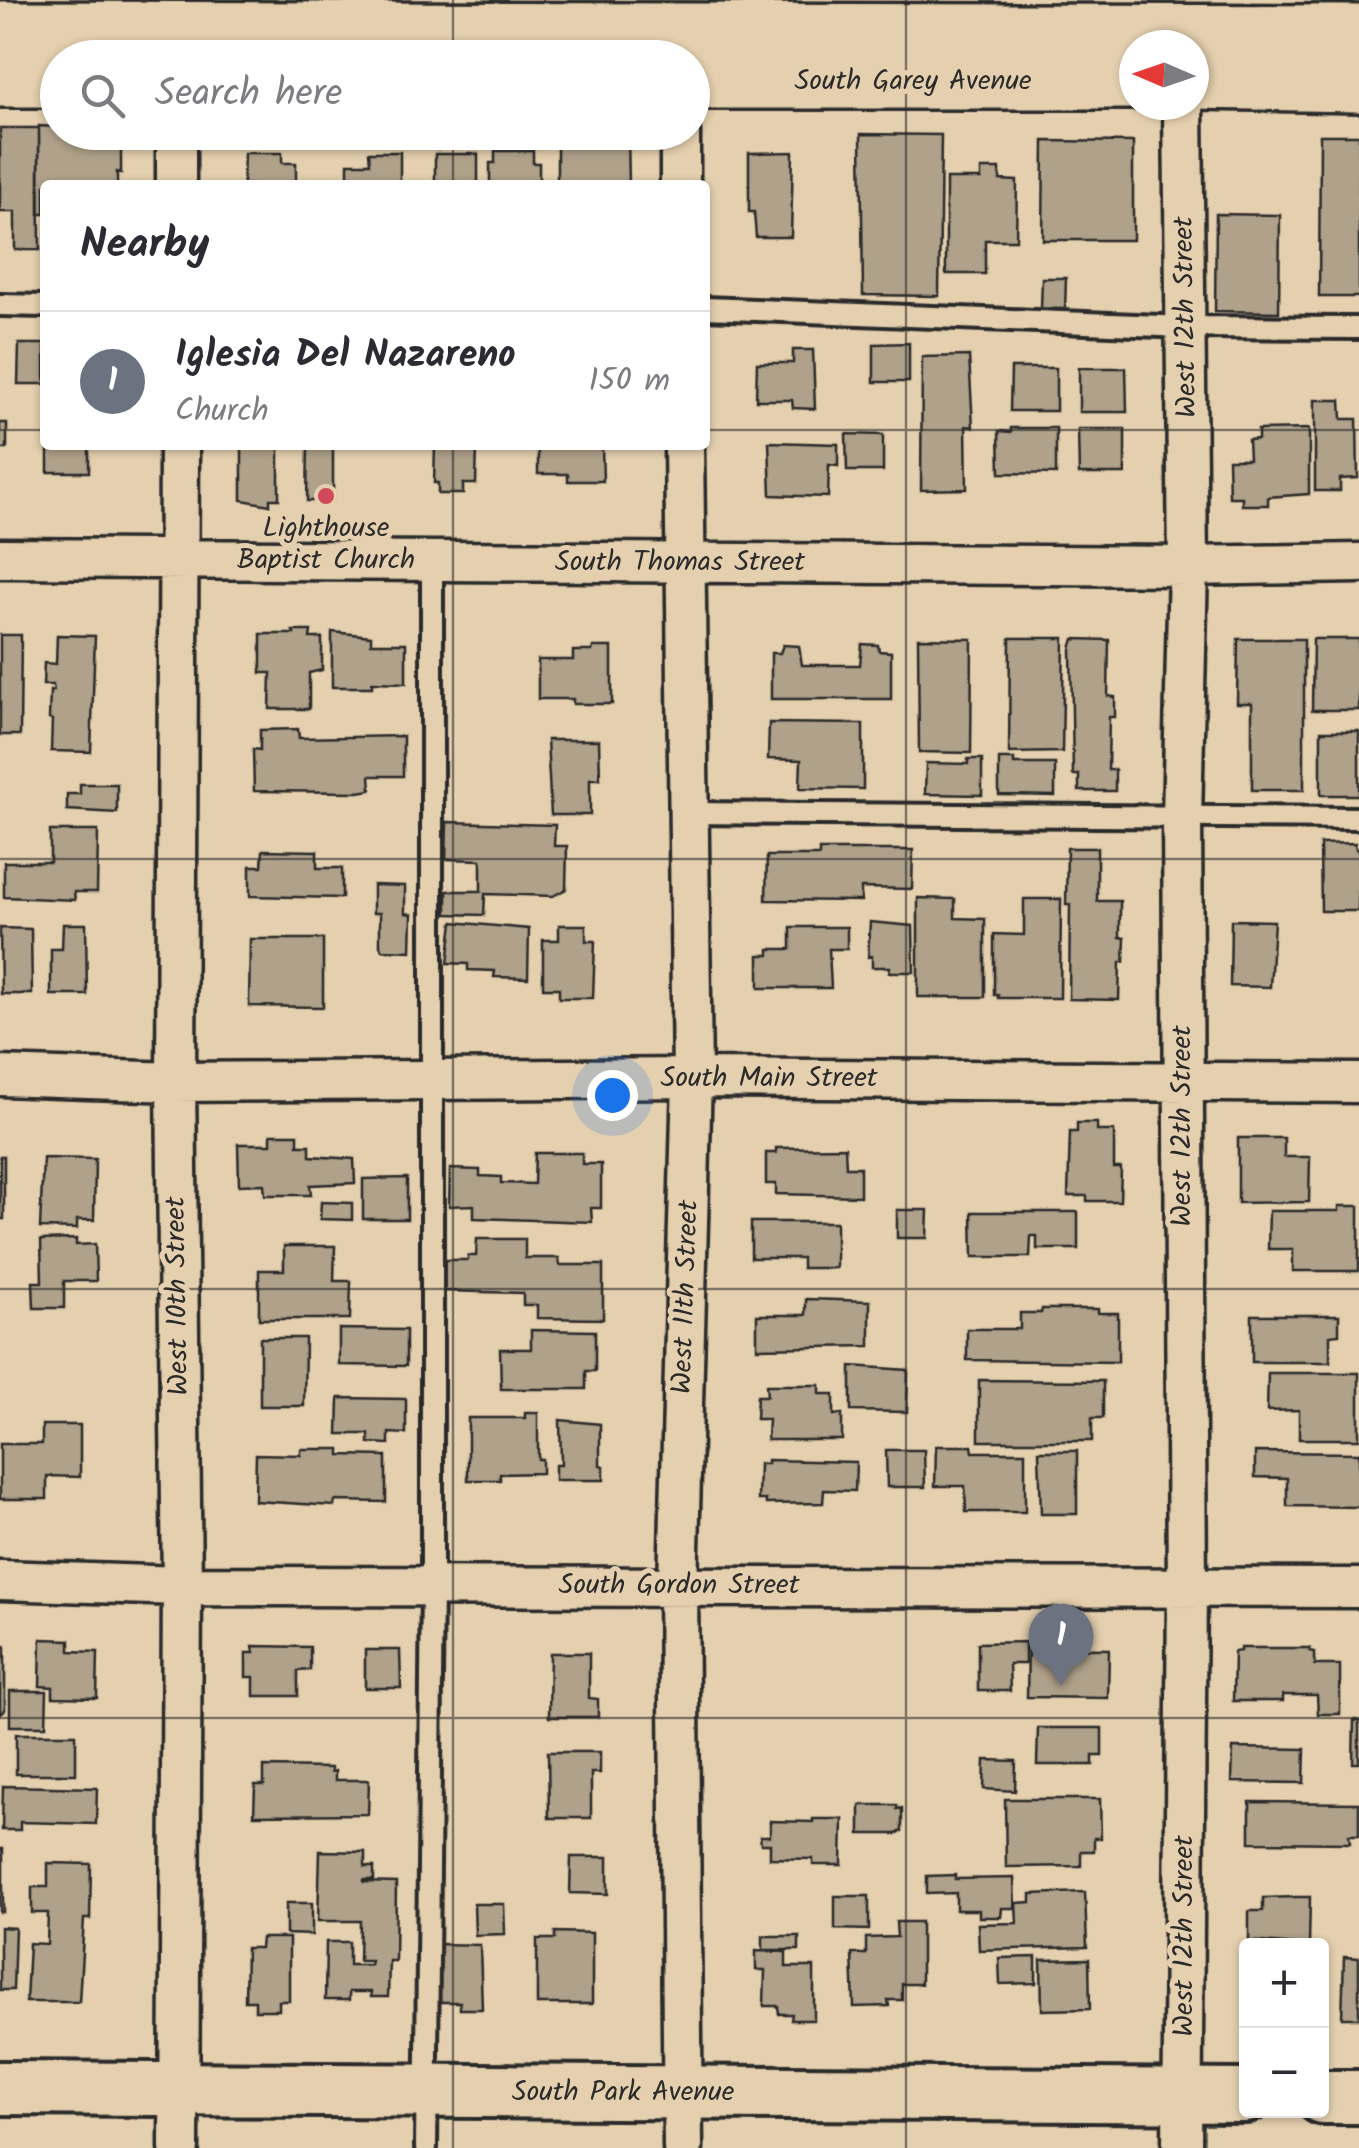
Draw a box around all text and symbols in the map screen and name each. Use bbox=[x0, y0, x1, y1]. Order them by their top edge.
north arrow bbox=[1119, 30, 1209, 120]
search box bbox=[40, 40, 710, 150]
street label: South Garey Avenue bbox=[795, 59, 1032, 104]
text: Search here bbox=[155, 65, 342, 125]
icon: search bbox=[75, 68, 130, 123]
text: Nearby bbox=[80, 212, 209, 279]
street label: West 12th Street bbox=[1162, 215, 1210, 418]
text: Iglesia Del Nazareno bbox=[175, 326, 516, 386]
text: 1 bbox=[108, 356, 117, 407]
text: 150 m bbox=[588, 356, 670, 407]
text: Church bbox=[175, 386, 269, 437]
marker: Lighthouse Baptist Church bbox=[315, 485, 337, 507]
place label: Lighthouse Baptist Church bbox=[237, 506, 415, 583]
street label: South Thomas Street bbox=[555, 540, 806, 585]
street label: West 12th Street bbox=[1160, 1024, 1205, 1227]
street label: South Main Street bbox=[660, 1056, 879, 1101]
your location bbox=[587, 1070, 638, 1121]
street label: West 10th Street bbox=[154, 1195, 202, 1396]
street label: West 11th Street bbox=[660, 1198, 712, 1395]
street label: South Gordon Street bbox=[559, 1563, 801, 1608]
pin: 1 bbox=[1028, 1604, 1094, 1686]
street label: West 12th Street bbox=[1162, 1834, 1207, 2037]
map controls bbox=[1239, 1938, 1329, 2118]
button: + bbox=[1239, 1938, 1329, 2028]
button: − bbox=[1239, 2028, 1329, 2118]
street label: South Park Avenue bbox=[512, 2070, 735, 2115]

